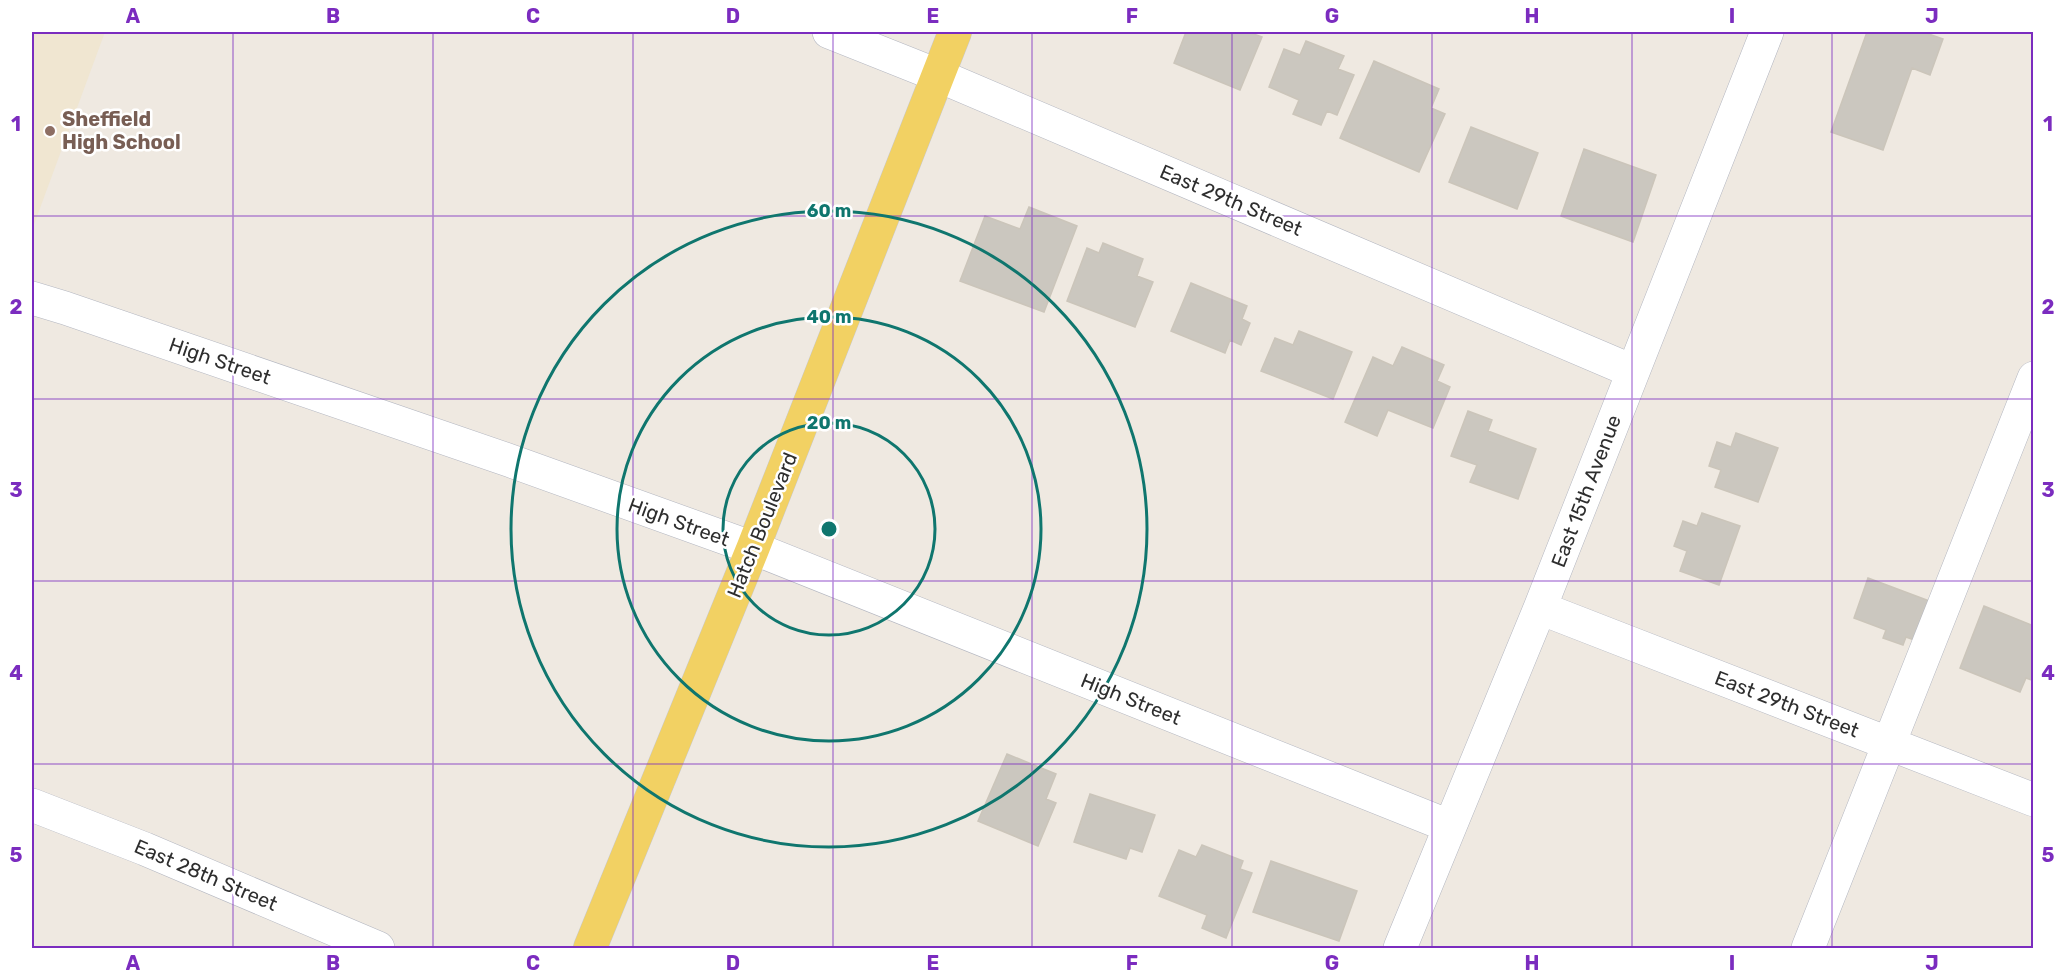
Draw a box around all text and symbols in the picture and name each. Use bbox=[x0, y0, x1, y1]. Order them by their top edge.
text: A bbox=[126, 4, 141, 28]
text: B bbox=[326, 4, 340, 28]
text: C bbox=[526, 4, 540, 28]
text: D bbox=[726, 4, 740, 28]
text: E bbox=[927, 4, 939, 28]
text: F bbox=[1126, 4, 1138, 28]
text: G bbox=[1325, 4, 1339, 28]
text: H bbox=[1525, 4, 1539, 28]
text: I bbox=[1729, 4, 1735, 28]
text: J bbox=[1925, 4, 1939, 28]
place label: Sheffield High School bbox=[62, 107, 181, 154]
text: 1 bbox=[11, 112, 21, 136]
text: 1 bbox=[2043, 112, 2053, 136]
marker: Sheffield High School bbox=[43, 124, 57, 138]
street label: East 29th Street bbox=[1156, 159, 1306, 241]
text: 60 m bbox=[807, 200, 851, 222]
text: 2 bbox=[10, 295, 23, 319]
text: 2 bbox=[2042, 295, 2055, 319]
text: 40 m bbox=[807, 306, 851, 328]
street label: High Street bbox=[166, 332, 274, 390]
text: 20 m bbox=[807, 412, 851, 434]
street label: East 15th Avenue bbox=[1546, 412, 1626, 570]
street label: Hatch Boulevard bbox=[722, 449, 802, 601]
text: 3 bbox=[9, 478, 23, 502]
text: 3 bbox=[2041, 478, 2055, 502]
street label: High Street bbox=[625, 493, 733, 551]
centre of rings bbox=[819, 519, 839, 539]
text: 4 bbox=[9, 661, 23, 685]
text: 4 bbox=[2041, 661, 2055, 685]
street label: East 29th Street bbox=[1712, 665, 1863, 743]
street label: High Street bbox=[1077, 668, 1185, 730]
street label: East 28th Street bbox=[131, 834, 281, 916]
text: 5 bbox=[10, 843, 23, 867]
text: 5 bbox=[2042, 843, 2055, 867]
text: A bbox=[126, 951, 141, 975]
text: B bbox=[326, 951, 340, 975]
text: C bbox=[526, 951, 540, 975]
text: D bbox=[726, 951, 740, 975]
text: E bbox=[927, 951, 939, 975]
text: F bbox=[1126, 951, 1138, 975]
text: G bbox=[1325, 951, 1339, 975]
text: H bbox=[1525, 951, 1539, 975]
text: I bbox=[1729, 951, 1735, 975]
text: J bbox=[1925, 951, 1939, 975]

